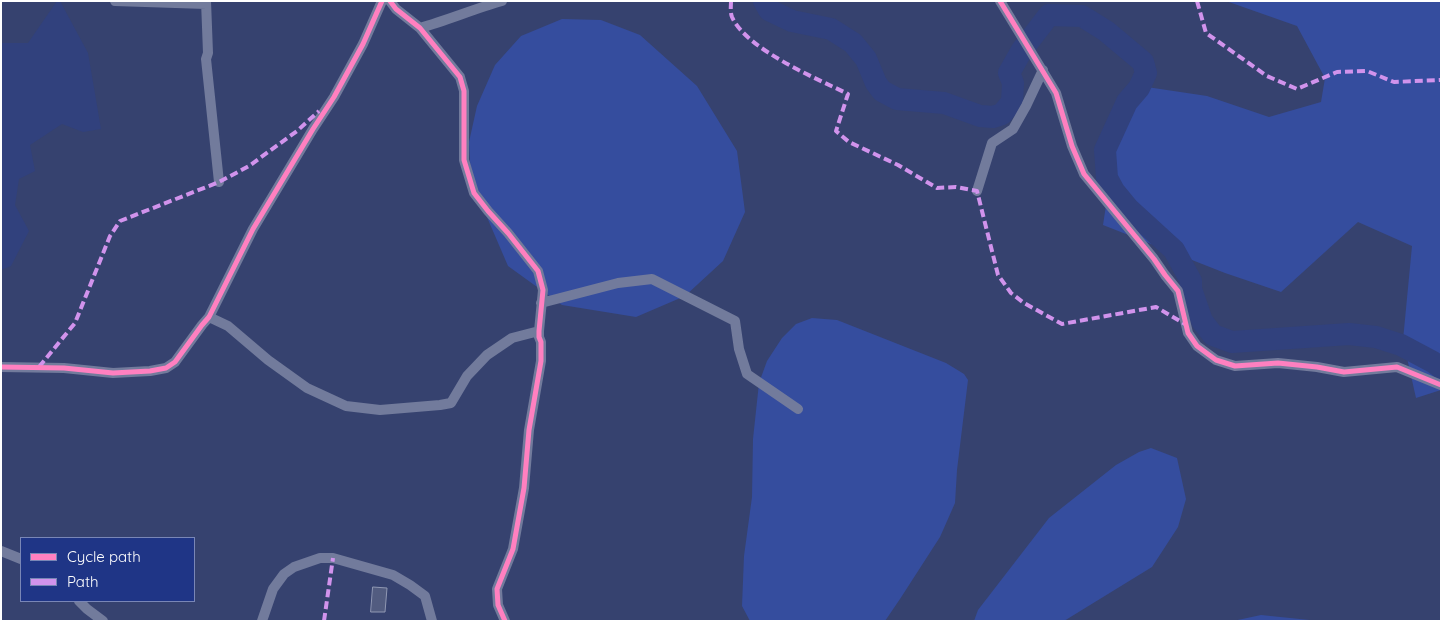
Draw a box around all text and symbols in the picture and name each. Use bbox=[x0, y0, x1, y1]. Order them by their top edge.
legend bbox=[20, 537, 195, 602]
text: Cycle path bbox=[67, 547, 141, 566]
text: Path bbox=[67, 572, 99, 591]

